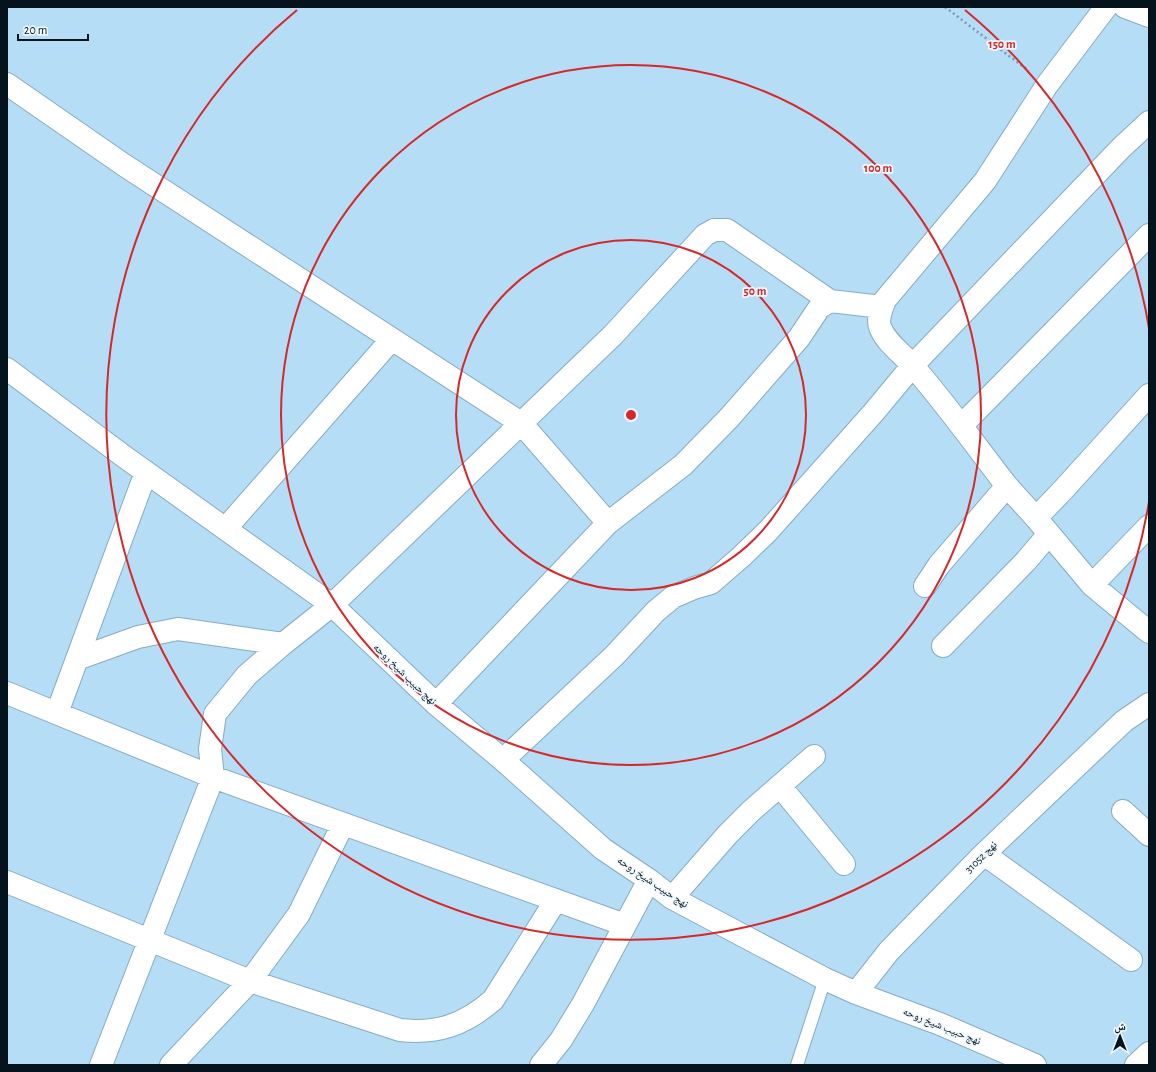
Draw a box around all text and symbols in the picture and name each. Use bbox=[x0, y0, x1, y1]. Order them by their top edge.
scale bar bbox=[18, 16, 88, 42]
text: 20 m bbox=[24, 24, 47, 36]
text: 150 m bbox=[988, 38, 1016, 50]
text: 100 m bbox=[864, 162, 892, 174]
text: 50 m bbox=[744, 285, 767, 297]
centre of rings bbox=[624, 408, 638, 422]
street label: نهج حبيب شيخ روحه bbox=[371, 641, 439, 708]
street label: نهج 31052 bbox=[963, 839, 1000, 876]
street label: نهج حبيب شيخ روحه bbox=[615, 854, 690, 911]
street label: نهج حبيب شيخ روحه bbox=[901, 1005, 983, 1048]
north arrow bbox=[1100, 1016, 1140, 1056]
text: ش bbox=[1114, 1021, 1126, 1034]

